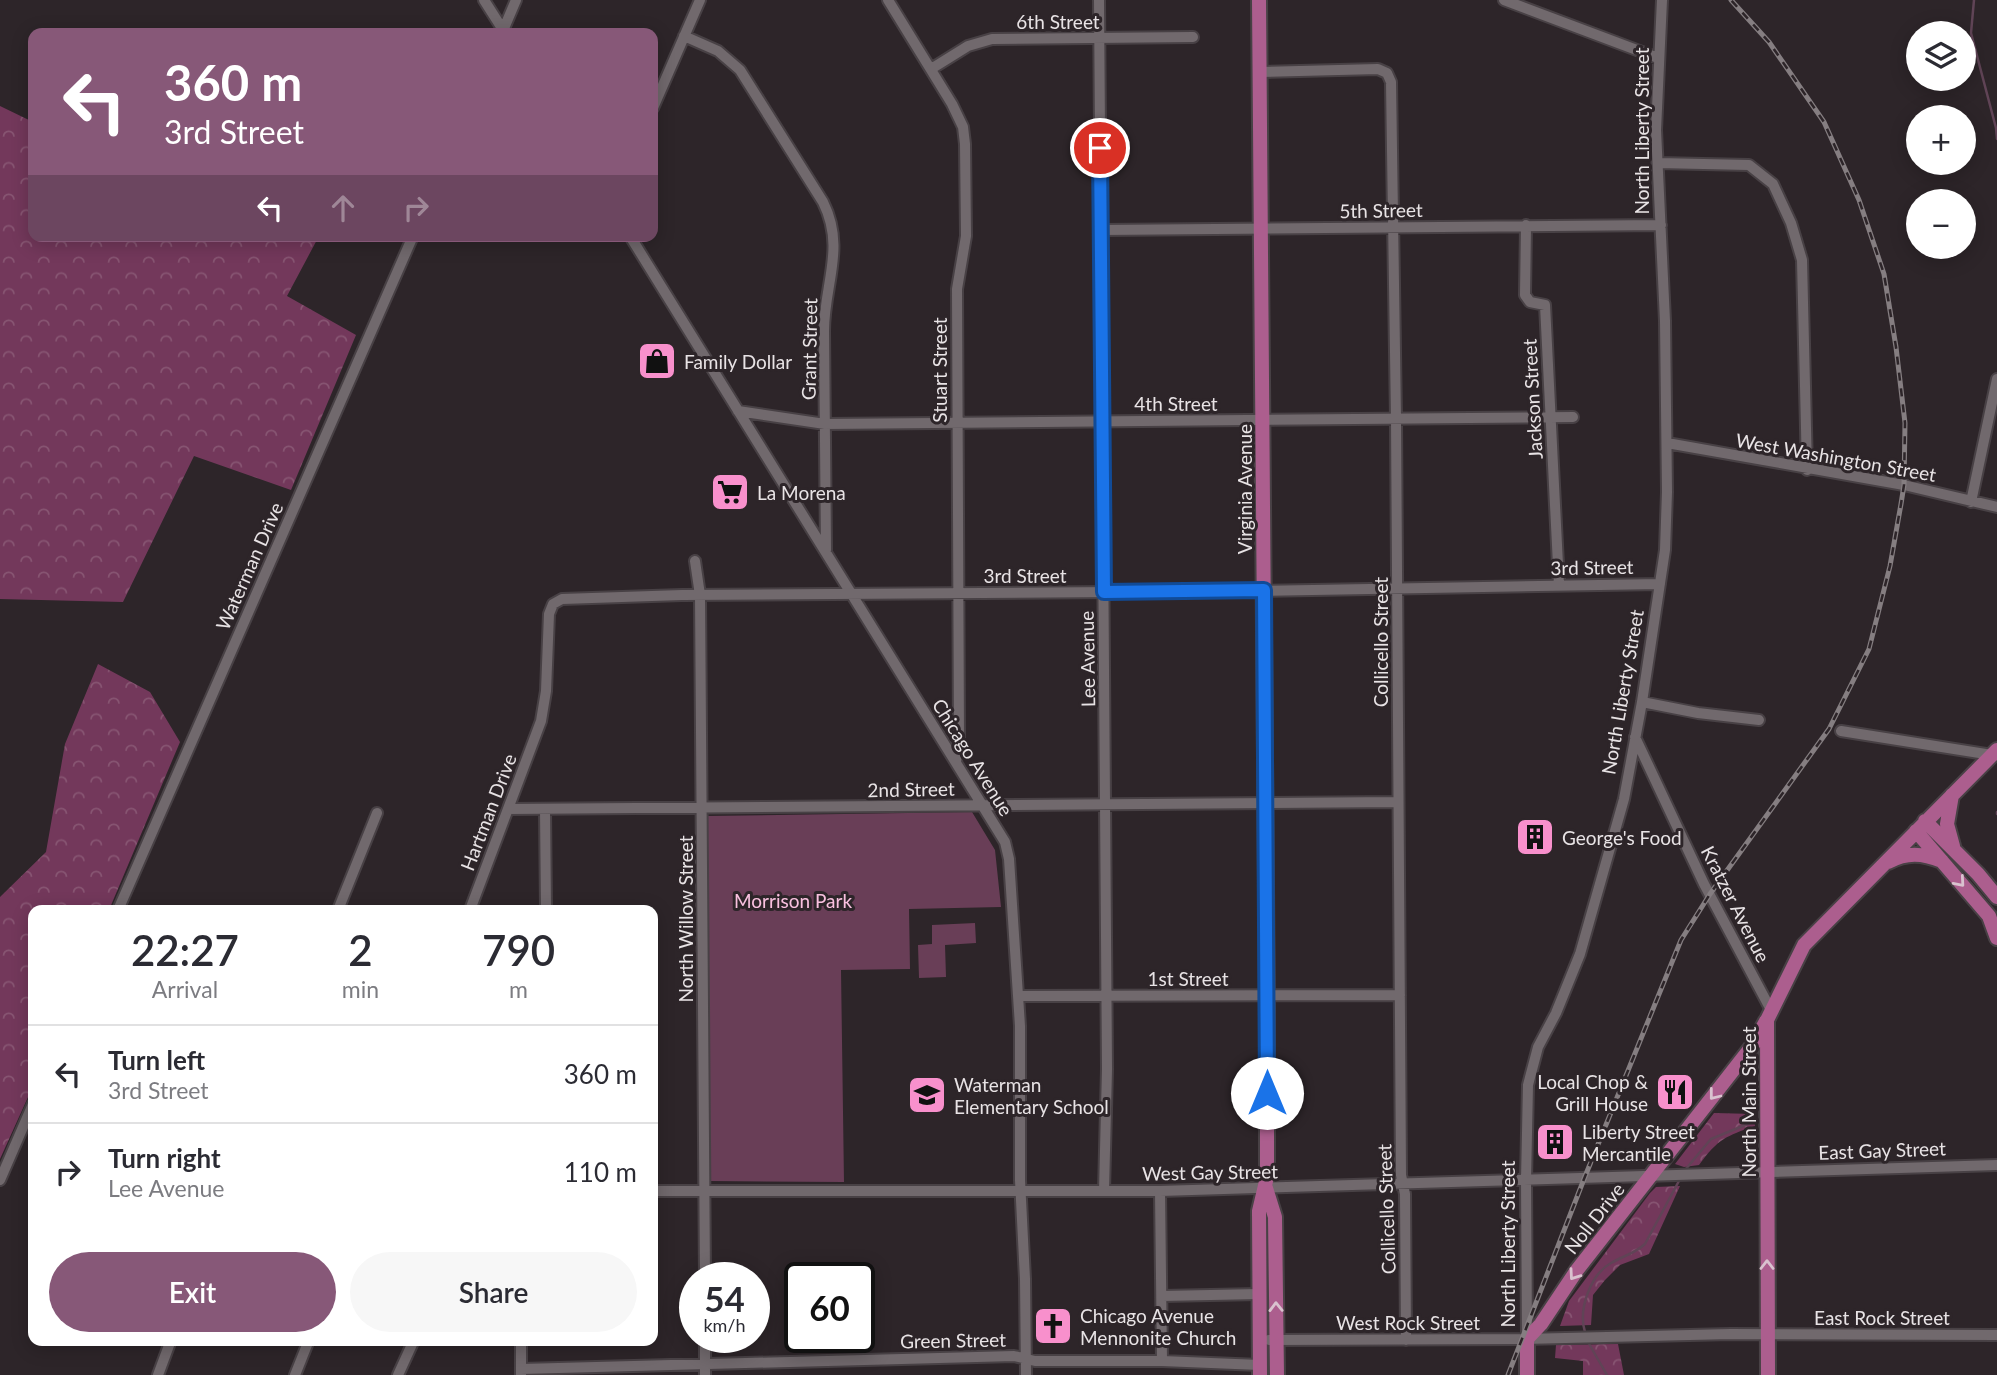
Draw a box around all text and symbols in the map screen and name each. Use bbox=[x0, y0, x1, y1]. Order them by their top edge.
street label: 6th Street bbox=[1016, 10, 1100, 33]
map controls bbox=[1906, 21, 1976, 259]
button: layers bbox=[1906, 21, 1976, 91]
street label: North Liberty Street bbox=[1630, 47, 1653, 215]
text: 360 m bbox=[164, 53, 302, 111]
icon: left bbox=[49, 56, 140, 147]
button: + bbox=[1906, 105, 1976, 175]
text: 3rd Street bbox=[164, 112, 304, 151]
pin bbox=[1070, 118, 1130, 178]
icon: arrive bbox=[1081, 129, 1119, 167]
icon: left bbox=[251, 189, 289, 227]
icon: ahead bbox=[324, 189, 362, 227]
icon: right bbox=[397, 189, 435, 227]
button: − bbox=[1906, 189, 1976, 259]
street label: 5th Street bbox=[1339, 198, 1423, 222]
street label: Grant Street bbox=[797, 298, 821, 400]
street label: Stuart Street bbox=[928, 317, 951, 423]
street label: Jackson Street bbox=[1517, 338, 1547, 460]
shop icon: Family Dollar bbox=[636, 340, 678, 382]
place label: Family Dollar bbox=[684, 350, 792, 373]
street label: 4th Street bbox=[1134, 392, 1218, 415]
street label: Virginia Avenue bbox=[1233, 424, 1256, 554]
street label: West Washington Street bbox=[1734, 428, 1938, 486]
supermarket icon: La Morena bbox=[709, 471, 751, 513]
place label: La Morena bbox=[757, 481, 846, 504]
street label: Waterman Drive bbox=[211, 499, 287, 633]
street label: 3rd Street bbox=[1550, 555, 1634, 579]
street label: 3rd Street bbox=[983, 564, 1067, 587]
street label: Collicello Street bbox=[1369, 577, 1392, 707]
street label: North Liberty Street bbox=[1596, 608, 1648, 776]
street label: Lee Avenue bbox=[1075, 611, 1099, 707]
street label: Chicago Avenue bbox=[928, 694, 1018, 820]
street label: Hartman Drive bbox=[455, 750, 521, 874]
street label: 2nd Street bbox=[867, 777, 955, 801]
building icon: George's Food bbox=[1514, 816, 1556, 858]
place label: George's Food bbox=[1562, 826, 1682, 849]
street label: North Willow Street bbox=[674, 835, 697, 1003]
street label: Kratzer Avenue bbox=[1697, 842, 1775, 966]
one-way arrow bbox=[1952, 874, 1964, 887]
park label: Morrison Park bbox=[734, 889, 852, 912]
text: 22:27 bbox=[131, 925, 239, 975]
text: 2 bbox=[348, 925, 373, 975]
text: 790 bbox=[482, 925, 555, 975]
street label: 1st Street bbox=[1148, 967, 1229, 990]
text: Arrival bbox=[152, 975, 218, 1003]
text: min bbox=[342, 975, 379, 1003]
text: m bbox=[509, 975, 528, 1003]
street label: North Main Street bbox=[1737, 1026, 1760, 1178]
text: Turn left bbox=[108, 1044, 205, 1076]
icon: left bbox=[49, 1055, 87, 1093]
position arrow bbox=[1230, 1056, 1304, 1130]
text: 360 m bbox=[564, 1058, 637, 1090]
place label: Local Chop & Grill House bbox=[1537, 1070, 1648, 1115]
restaurant icon: Local Chop & Grill House bbox=[1654, 1071, 1696, 1113]
place label: Waterman Elementary School bbox=[954, 1073, 1109, 1118]
school or university icon: Waterman Elementary School bbox=[906, 1074, 948, 1116]
text: 3rd Street bbox=[108, 1076, 209, 1104]
one-way arrow bbox=[1709, 1088, 1722, 1100]
place label: Liberty Street Mercantile bbox=[1582, 1120, 1695, 1165]
building icon: Liberty Street Mercantile bbox=[1534, 1121, 1576, 1163]
street label: East Gay Street bbox=[1818, 1136, 1946, 1164]
text: Turn right bbox=[108, 1142, 221, 1174]
street label: Collicello Street bbox=[1372, 1143, 1400, 1275]
icon: right bbox=[49, 1153, 87, 1191]
text: 110 m bbox=[564, 1156, 637, 1188]
street label: West Gay Street bbox=[1142, 1159, 1278, 1185]
street label: North Liberty Street bbox=[1496, 1160, 1519, 1328]
text: Lee Avenue bbox=[108, 1174, 225, 1202]
street label: Noll Drive bbox=[1559, 1178, 1629, 1258]
button: Exit bbox=[49, 1252, 336, 1332]
button: Share bbox=[350, 1252, 637, 1332]
one-way arrow bbox=[1759, 1260, 1775, 1270]
speed limit sign: 60 bbox=[784, 1262, 875, 1353]
one-way arrow bbox=[1570, 1267, 1582, 1280]
text: 54 bbox=[704, 1277, 745, 1319]
one-way arrow bbox=[1268, 1301, 1284, 1312]
place label: Chicago Avenue Mennonite Church bbox=[1080, 1304, 1236, 1349]
church icon: Chicago Avenue Mennonite Church bbox=[1032, 1305, 1074, 1347]
street label: East Rock Street bbox=[1814, 1306, 1950, 1329]
street label: West Rock Street bbox=[1336, 1311, 1480, 1334]
text: km/h bbox=[703, 1314, 746, 1336]
street label: Green Street bbox=[900, 1328, 1006, 1352]

